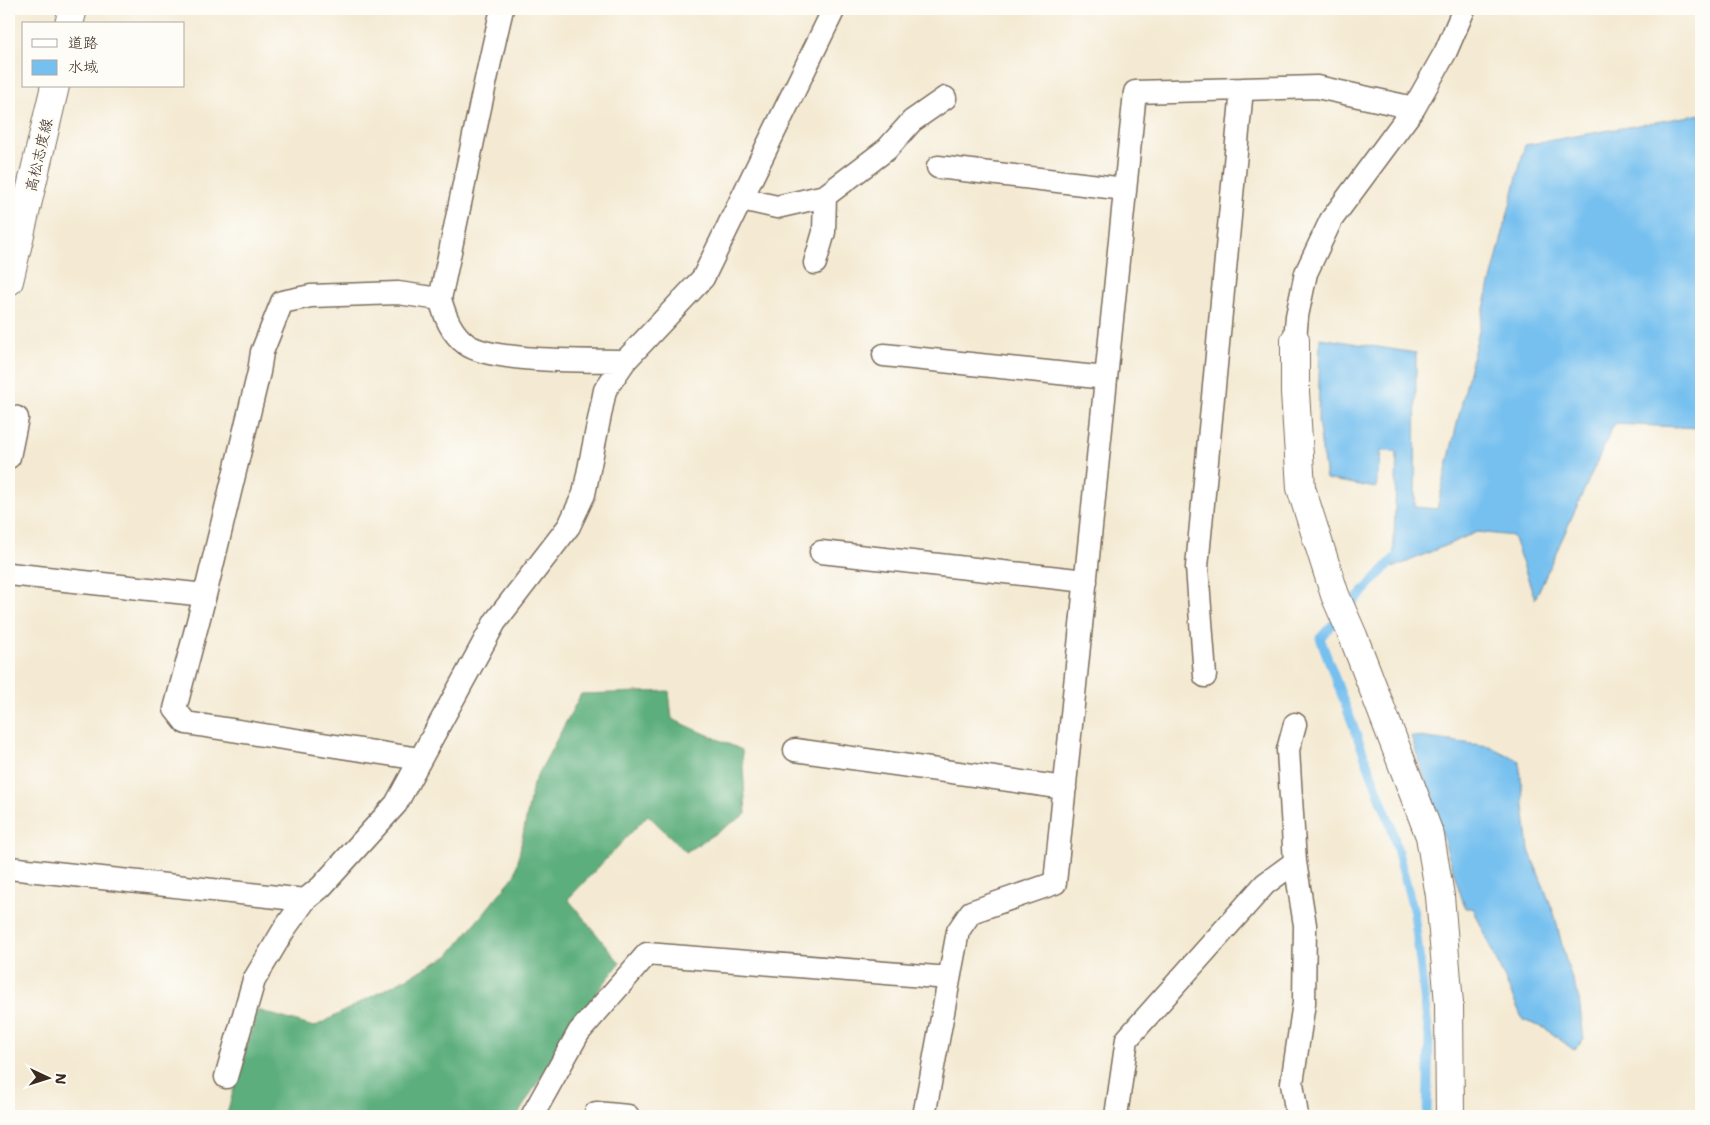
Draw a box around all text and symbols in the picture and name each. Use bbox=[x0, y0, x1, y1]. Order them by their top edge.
legend bbox=[22, 22, 185, 88]
text: 道路 bbox=[68, 33, 98, 53]
text: 水域 bbox=[68, 57, 98, 77]
street label: 高松志度線 bbox=[21, 116, 57, 194]
north arrow bbox=[22, 1052, 72, 1102]
text: N bbox=[52, 1073, 70, 1085]

